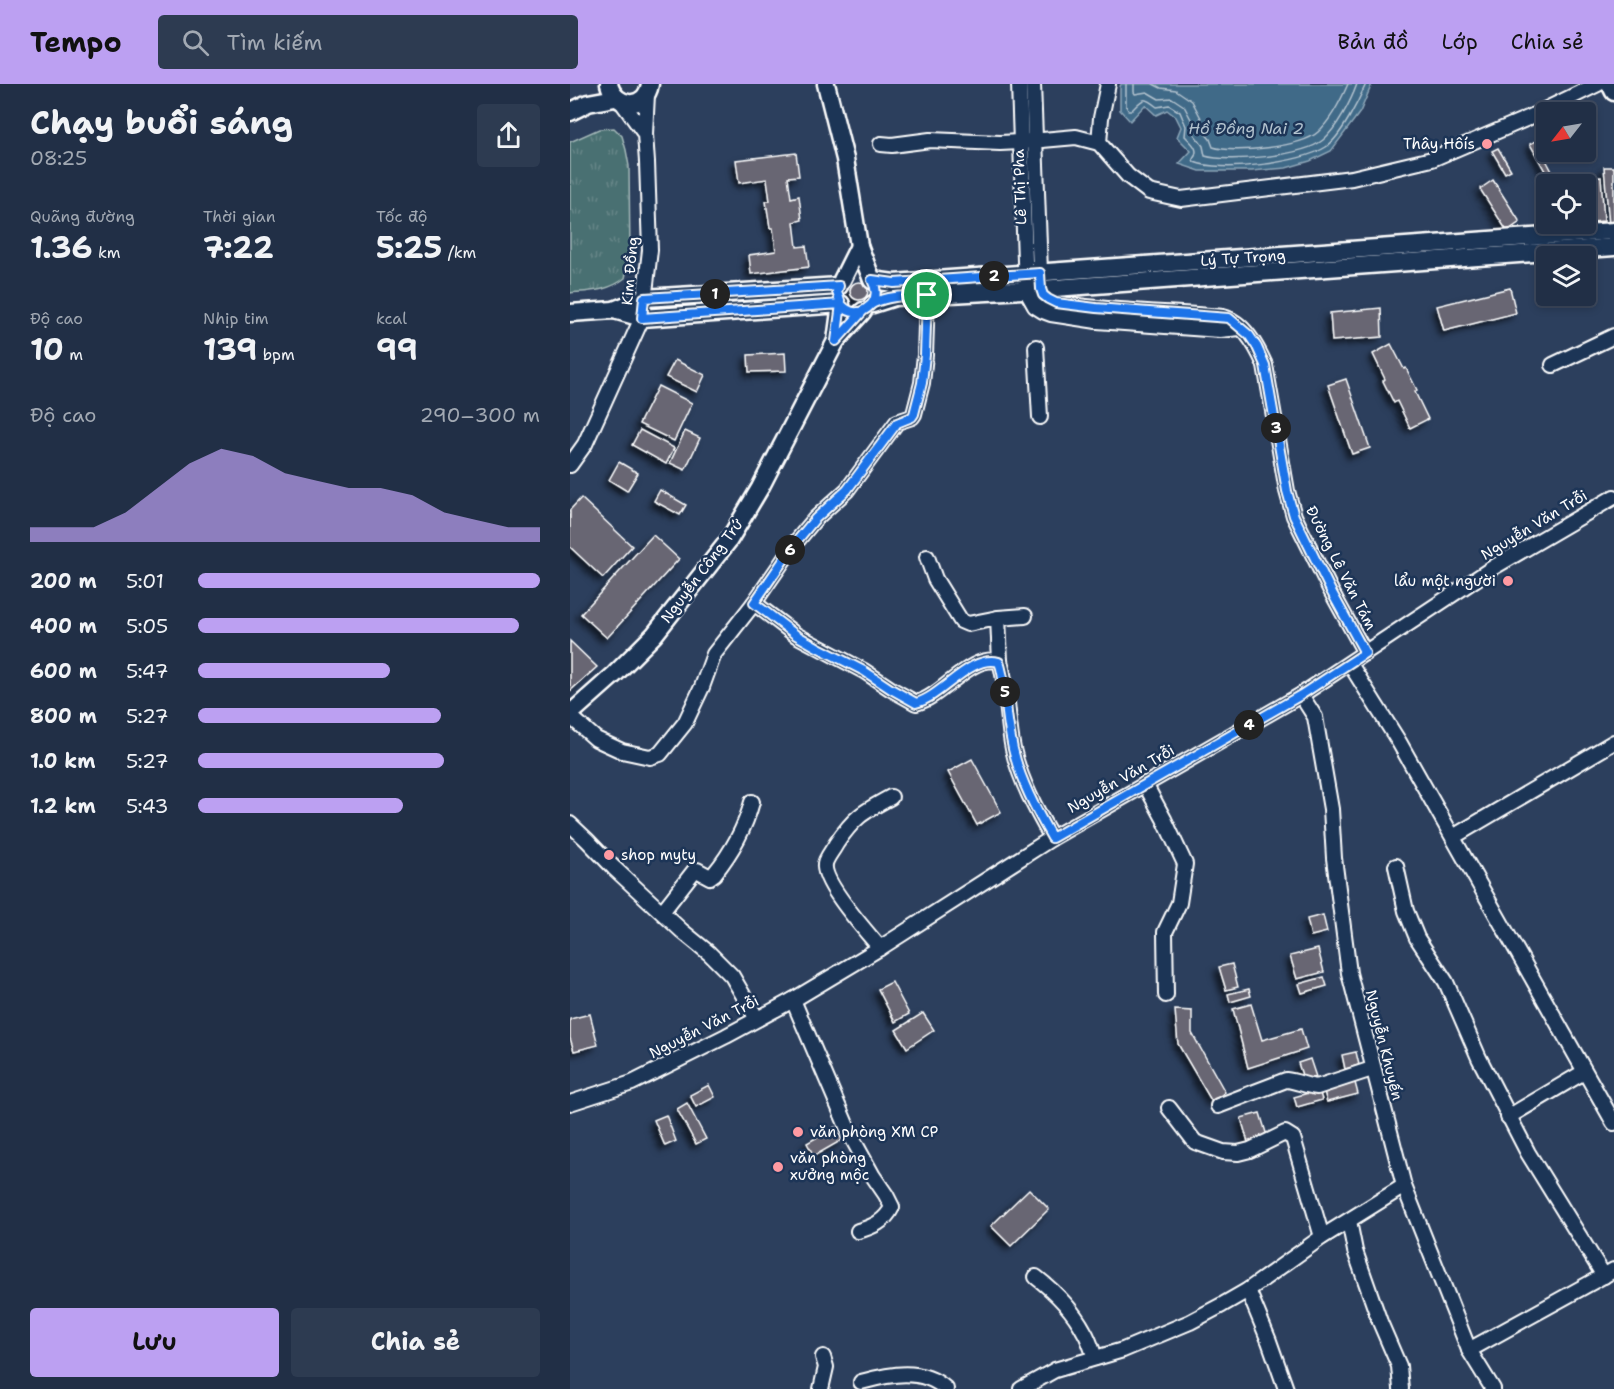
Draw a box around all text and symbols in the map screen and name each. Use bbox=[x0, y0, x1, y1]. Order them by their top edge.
search box bbox=[158, 15, 578, 69]
text: Tempo bbox=[30, 23, 122, 61]
icon: search bbox=[179, 26, 212, 59]
text: Tìm kiếm bbox=[227, 28, 322, 57]
text: Bản đồ bbox=[1338, 28, 1409, 56]
text: Lớp bbox=[1442, 28, 1478, 56]
text: Chia sẻ bbox=[1511, 28, 1584, 56]
text: Chạy buổi sáng bbox=[30, 100, 293, 145]
north arrow bbox=[1536, 102, 1596, 162]
map controls bbox=[1536, 102, 1596, 306]
button: share bbox=[477, 104, 540, 167]
water label: Hồ Đồng Nai 2 bbox=[1188, 118, 1304, 139]
place label: Thây Hôís bbox=[1403, 134, 1475, 154]
marker: Thây Hôís bbox=[1480, 137, 1494, 151]
text: 08:25 bbox=[30, 145, 87, 171]
street label: Lê Thị Pha bbox=[1009, 148, 1031, 225]
button: locate bbox=[1536, 174, 1596, 234]
text: Quãng đường bbox=[30, 206, 135, 227]
text: Thời gian bbox=[203, 206, 276, 227]
text: Tốc độ bbox=[376, 206, 428, 227]
text: 1.36 bbox=[30, 227, 93, 268]
text: 7:22 bbox=[203, 227, 274, 268]
text: 5:25 bbox=[376, 227, 442, 268]
street label: Kim Đồng bbox=[617, 236, 643, 306]
text: km bbox=[93, 242, 121, 263]
text: /km bbox=[442, 242, 476, 263]
street label: Lý Tự Trọng bbox=[1200, 245, 1286, 271]
button: layers bbox=[1536, 246, 1596, 306]
pin: 2 bbox=[979, 261, 1009, 291]
text: 2 bbox=[988, 265, 1000, 286]
pin bbox=[901, 269, 952, 320]
icon: arrive bbox=[910, 278, 943, 311]
pin: 1 bbox=[700, 279, 730, 309]
text: 1 bbox=[711, 283, 719, 304]
text: Độ cao bbox=[30, 308, 83, 329]
text: Nhịp tim bbox=[203, 308, 269, 329]
text: kcal bbox=[376, 308, 407, 329]
text: 10 bbox=[30, 329, 64, 370]
text: 139 bbox=[203, 329, 257, 370]
text: 99 bbox=[376, 329, 418, 370]
text: m bbox=[64, 344, 83, 365]
text: bpm bbox=[257, 344, 295, 365]
text: Độ cao bbox=[30, 402, 96, 428]
text: 290–300 m bbox=[420, 402, 540, 428]
pin: 3 bbox=[1261, 413, 1291, 443]
text: 3 bbox=[1270, 417, 1282, 438]
street label: Nguyễn Văn Trỗi bbox=[1477, 485, 1591, 565]
street label: Đường Lê Văn Tám bbox=[1301, 503, 1381, 634]
street label: Nguyễn Công Trứ bbox=[656, 515, 748, 627]
pin: 6 bbox=[775, 535, 805, 565]
text: 6 bbox=[784, 539, 796, 560]
text: 200 m bbox=[30, 568, 97, 594]
text: 5:01 bbox=[126, 568, 164, 594]
place label: lẩu một người bbox=[1394, 571, 1496, 591]
marker: lẩu một người bbox=[1501, 574, 1515, 588]
text: 400 m bbox=[30, 613, 97, 639]
text: 5:05 bbox=[126, 613, 168, 639]
text: 600 m bbox=[30, 658, 97, 684]
text: 5:47 bbox=[126, 658, 168, 684]
pin: 5 bbox=[990, 677, 1020, 707]
text: 5 bbox=[1000, 681, 1010, 702]
text: 800 m bbox=[30, 703, 97, 729]
text: 5:27 bbox=[126, 703, 169, 729]
pin: 4 bbox=[1234, 710, 1264, 740]
text: 4 bbox=[1243, 714, 1255, 735]
street label: Nguyễn Văn Trỗi bbox=[1064, 740, 1178, 818]
text: 1.0 km bbox=[30, 748, 95, 774]
text: 5:27 bbox=[126, 748, 169, 774]
text: 1.2 km bbox=[30, 793, 96, 819]
text: 5:43 bbox=[126, 793, 168, 819]
place label: shop myty bbox=[621, 845, 696, 865]
marker: shop myty bbox=[602, 848, 616, 862]
street label: Nguyễn Khuyến bbox=[1361, 988, 1407, 1102]
street label: Nguyễn Văn Trỗi bbox=[646, 991, 762, 1063]
place label: văn phòng XM CP bbox=[810, 1122, 939, 1142]
marker: văn phòng XM CP bbox=[791, 1125, 805, 1139]
place label: văn phòng xưởng mộc bbox=[790, 1148, 869, 1185]
marker: văn phòng xưởng mộc bbox=[771, 1160, 785, 1174]
button: Lưu bbox=[30, 1308, 279, 1377]
button: Chia sẻ bbox=[291, 1308, 540, 1377]

